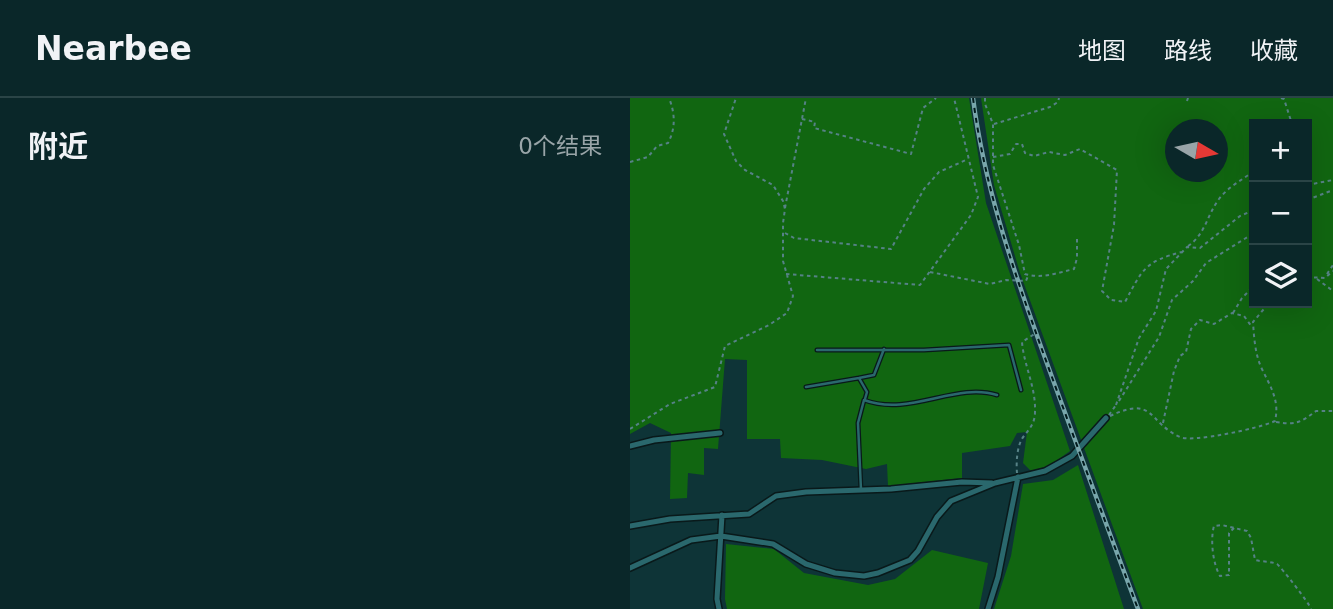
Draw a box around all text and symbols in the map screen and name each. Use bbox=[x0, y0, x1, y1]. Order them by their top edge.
text: Nearbee bbox=[35, 29, 192, 68]
text: 地图 bbox=[1078, 37, 1126, 65]
text: 路线 bbox=[1164, 37, 1212, 65]
text: 收藏 bbox=[1250, 37, 1298, 65]
north arrow bbox=[1165, 119, 1228, 182]
map controls bbox=[1249, 119, 1312, 308]
button: + bbox=[1249, 119, 1312, 182]
text: 附近 bbox=[28, 129, 88, 164]
text: 0个结果 bbox=[518, 133, 602, 159]
button: − bbox=[1249, 182, 1312, 245]
button: layers bbox=[1249, 245, 1312, 308]

